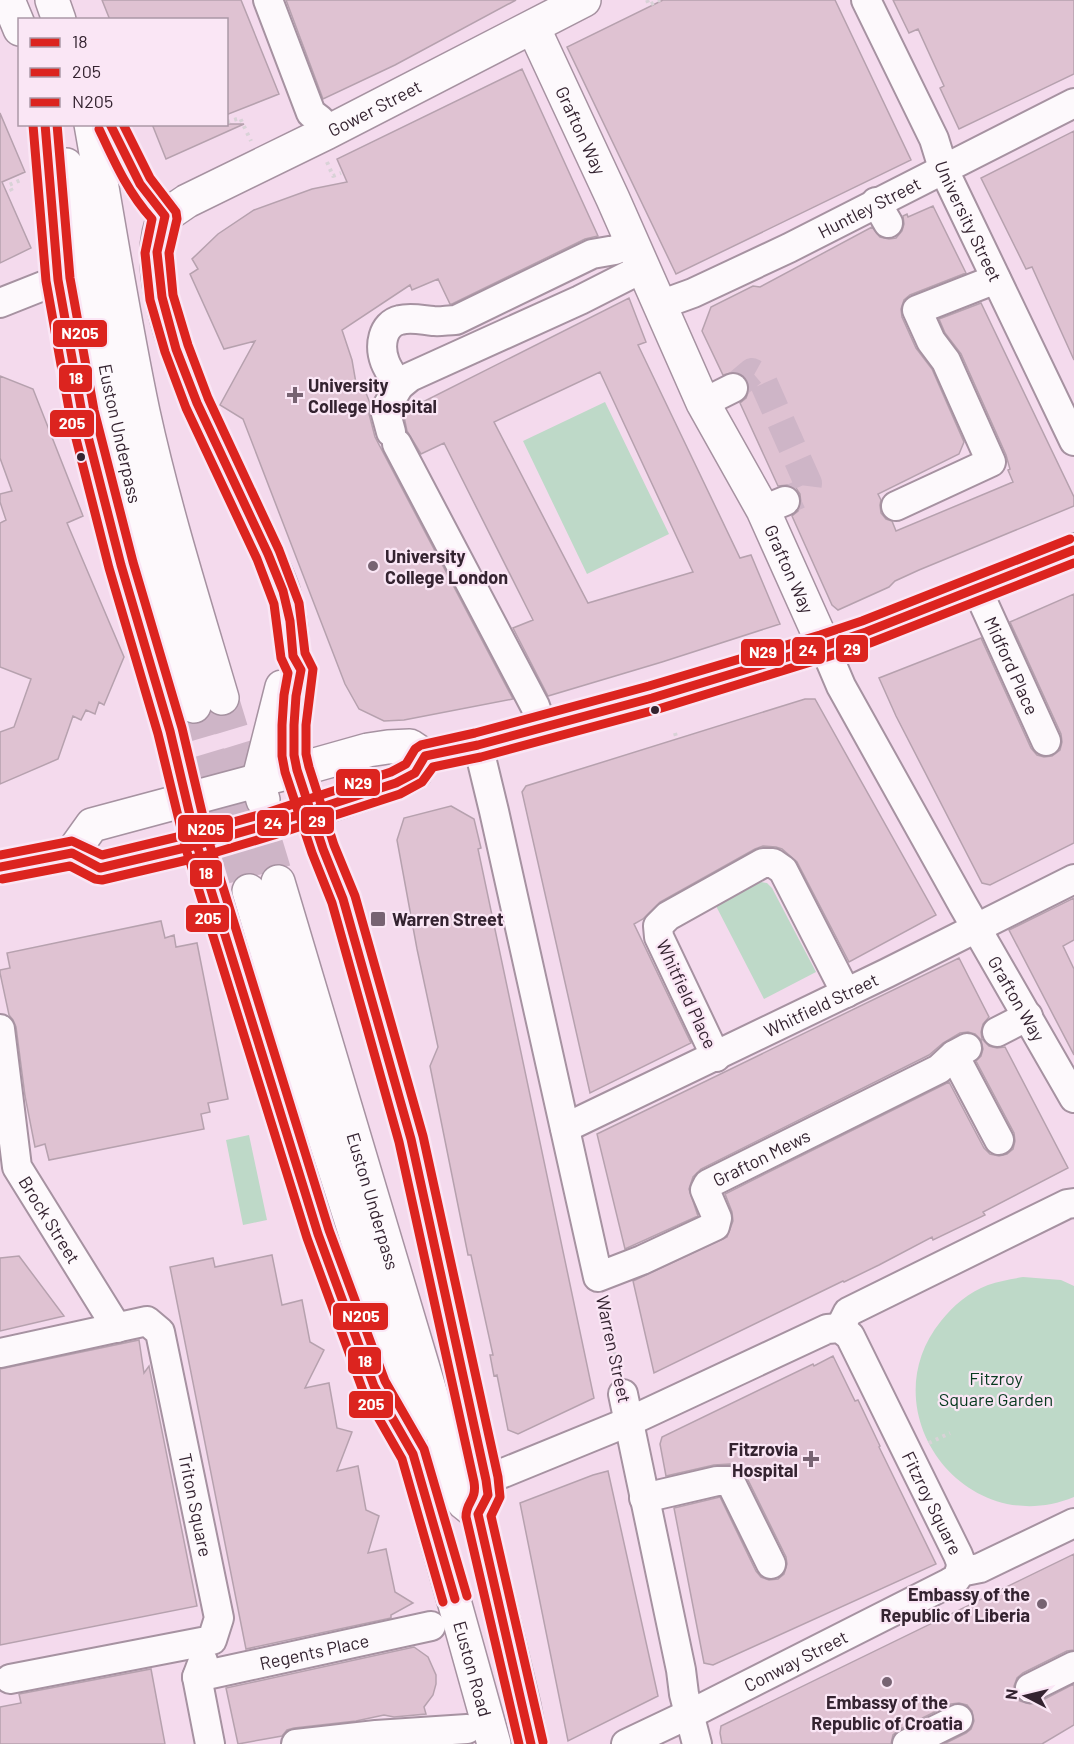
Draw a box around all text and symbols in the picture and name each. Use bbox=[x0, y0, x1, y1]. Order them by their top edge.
legend bbox=[18, 18, 228, 126]
text: 18 bbox=[72, 30, 88, 52]
text: 205 bbox=[72, 60, 101, 82]
street label: Gower Street bbox=[324, 75, 425, 141]
street label: Grafton Way bbox=[551, 83, 611, 178]
text: N205 bbox=[72, 90, 113, 112]
street label: University Street bbox=[930, 158, 1007, 285]
street label: Huntley Street bbox=[814, 172, 924, 243]
line badge: N205 bbox=[52, 319, 108, 348]
text: N205 bbox=[61, 323, 99, 342]
street label: Euston Underpass bbox=[95, 362, 146, 505]
line badge: 18 bbox=[58, 364, 93, 393]
text: 18 bbox=[69, 368, 83, 387]
place label: University College Hospital bbox=[308, 374, 437, 417]
marker: University College Hospital bbox=[286, 386, 304, 404]
line badge: 205 bbox=[49, 409, 95, 438]
text: 205 bbox=[59, 413, 86, 432]
unlabelled marker bbox=[75, 451, 87, 463]
street label: Grafton Way bbox=[760, 521, 819, 617]
place label: University College London bbox=[385, 545, 508, 588]
marker: University College London bbox=[366, 559, 380, 573]
street label: Midford Place bbox=[980, 613, 1044, 718]
line badge: 29 bbox=[835, 634, 869, 663]
line badge: 24 bbox=[791, 636, 826, 665]
line badge: N29 bbox=[740, 638, 785, 667]
text: 29 bbox=[843, 639, 861, 658]
text: 24 bbox=[799, 640, 817, 659]
text: N29 bbox=[749, 642, 777, 661]
unlabelled marker bbox=[649, 704, 661, 716]
line badge: N29 bbox=[335, 768, 381, 797]
text: N29 bbox=[344, 773, 372, 792]
line badge: 29 bbox=[300, 806, 335, 835]
line badge: 24 bbox=[256, 809, 290, 837]
text: 29 bbox=[308, 811, 326, 830]
text: 24 bbox=[264, 813, 282, 832]
line badge: N205 bbox=[177, 814, 234, 843]
text: N205 bbox=[187, 819, 225, 838]
line badge: 18 bbox=[189, 859, 223, 888]
text: 18 bbox=[199, 863, 213, 882]
line badge: 205 bbox=[185, 904, 230, 933]
text: 205 bbox=[195, 908, 222, 927]
place label: Warren Street bbox=[392, 908, 504, 930]
marker: Warren Street bbox=[369, 910, 387, 928]
street label: Whitfield Place bbox=[652, 936, 722, 1052]
street label: Grafton Way bbox=[984, 952, 1050, 1045]
street label: Whitfield Street bbox=[760, 968, 882, 1042]
street label: Grafton Mews bbox=[709, 1124, 814, 1191]
street label: Euston Underpass bbox=[342, 1130, 404, 1272]
street label: Brock Street bbox=[14, 1172, 85, 1267]
street label: Warren Street bbox=[592, 1293, 636, 1405]
line badge: N205 bbox=[332, 1302, 389, 1331]
text: N205 bbox=[342, 1306, 380, 1325]
line badge: 18 bbox=[347, 1346, 382, 1375]
text: 18 bbox=[358, 1351, 372, 1370]
park label: Fitzroy Square Garden bbox=[939, 1367, 1053, 1410]
line badge: 205 bbox=[348, 1390, 394, 1419]
text: 205 bbox=[358, 1394, 385, 1413]
place label: Fitzrovia Hospital bbox=[729, 1438, 798, 1481]
street label: Fitzroy Square bbox=[898, 1448, 967, 1558]
marker: Fitzrovia Hospital bbox=[802, 1450, 820, 1468]
street label: Triton Square bbox=[174, 1451, 217, 1559]
place label: Embassy of the Republic of Liberia bbox=[881, 1583, 1030, 1626]
marker: Embassy of the Republic of Liberia bbox=[1035, 1597, 1049, 1611]
street label: Euston Road bbox=[449, 1618, 497, 1719]
street label: Conway Street bbox=[740, 1625, 851, 1696]
street label: Regents Place bbox=[258, 1629, 371, 1674]
north arrow bbox=[996, 1666, 1056, 1726]
marker: Embassy of the Republic of Croatia bbox=[880, 1675, 894, 1689]
text: N bbox=[1001, 1688, 1021, 1701]
place label: Embassy of the Republic of Croatia bbox=[811, 1691, 963, 1734]

